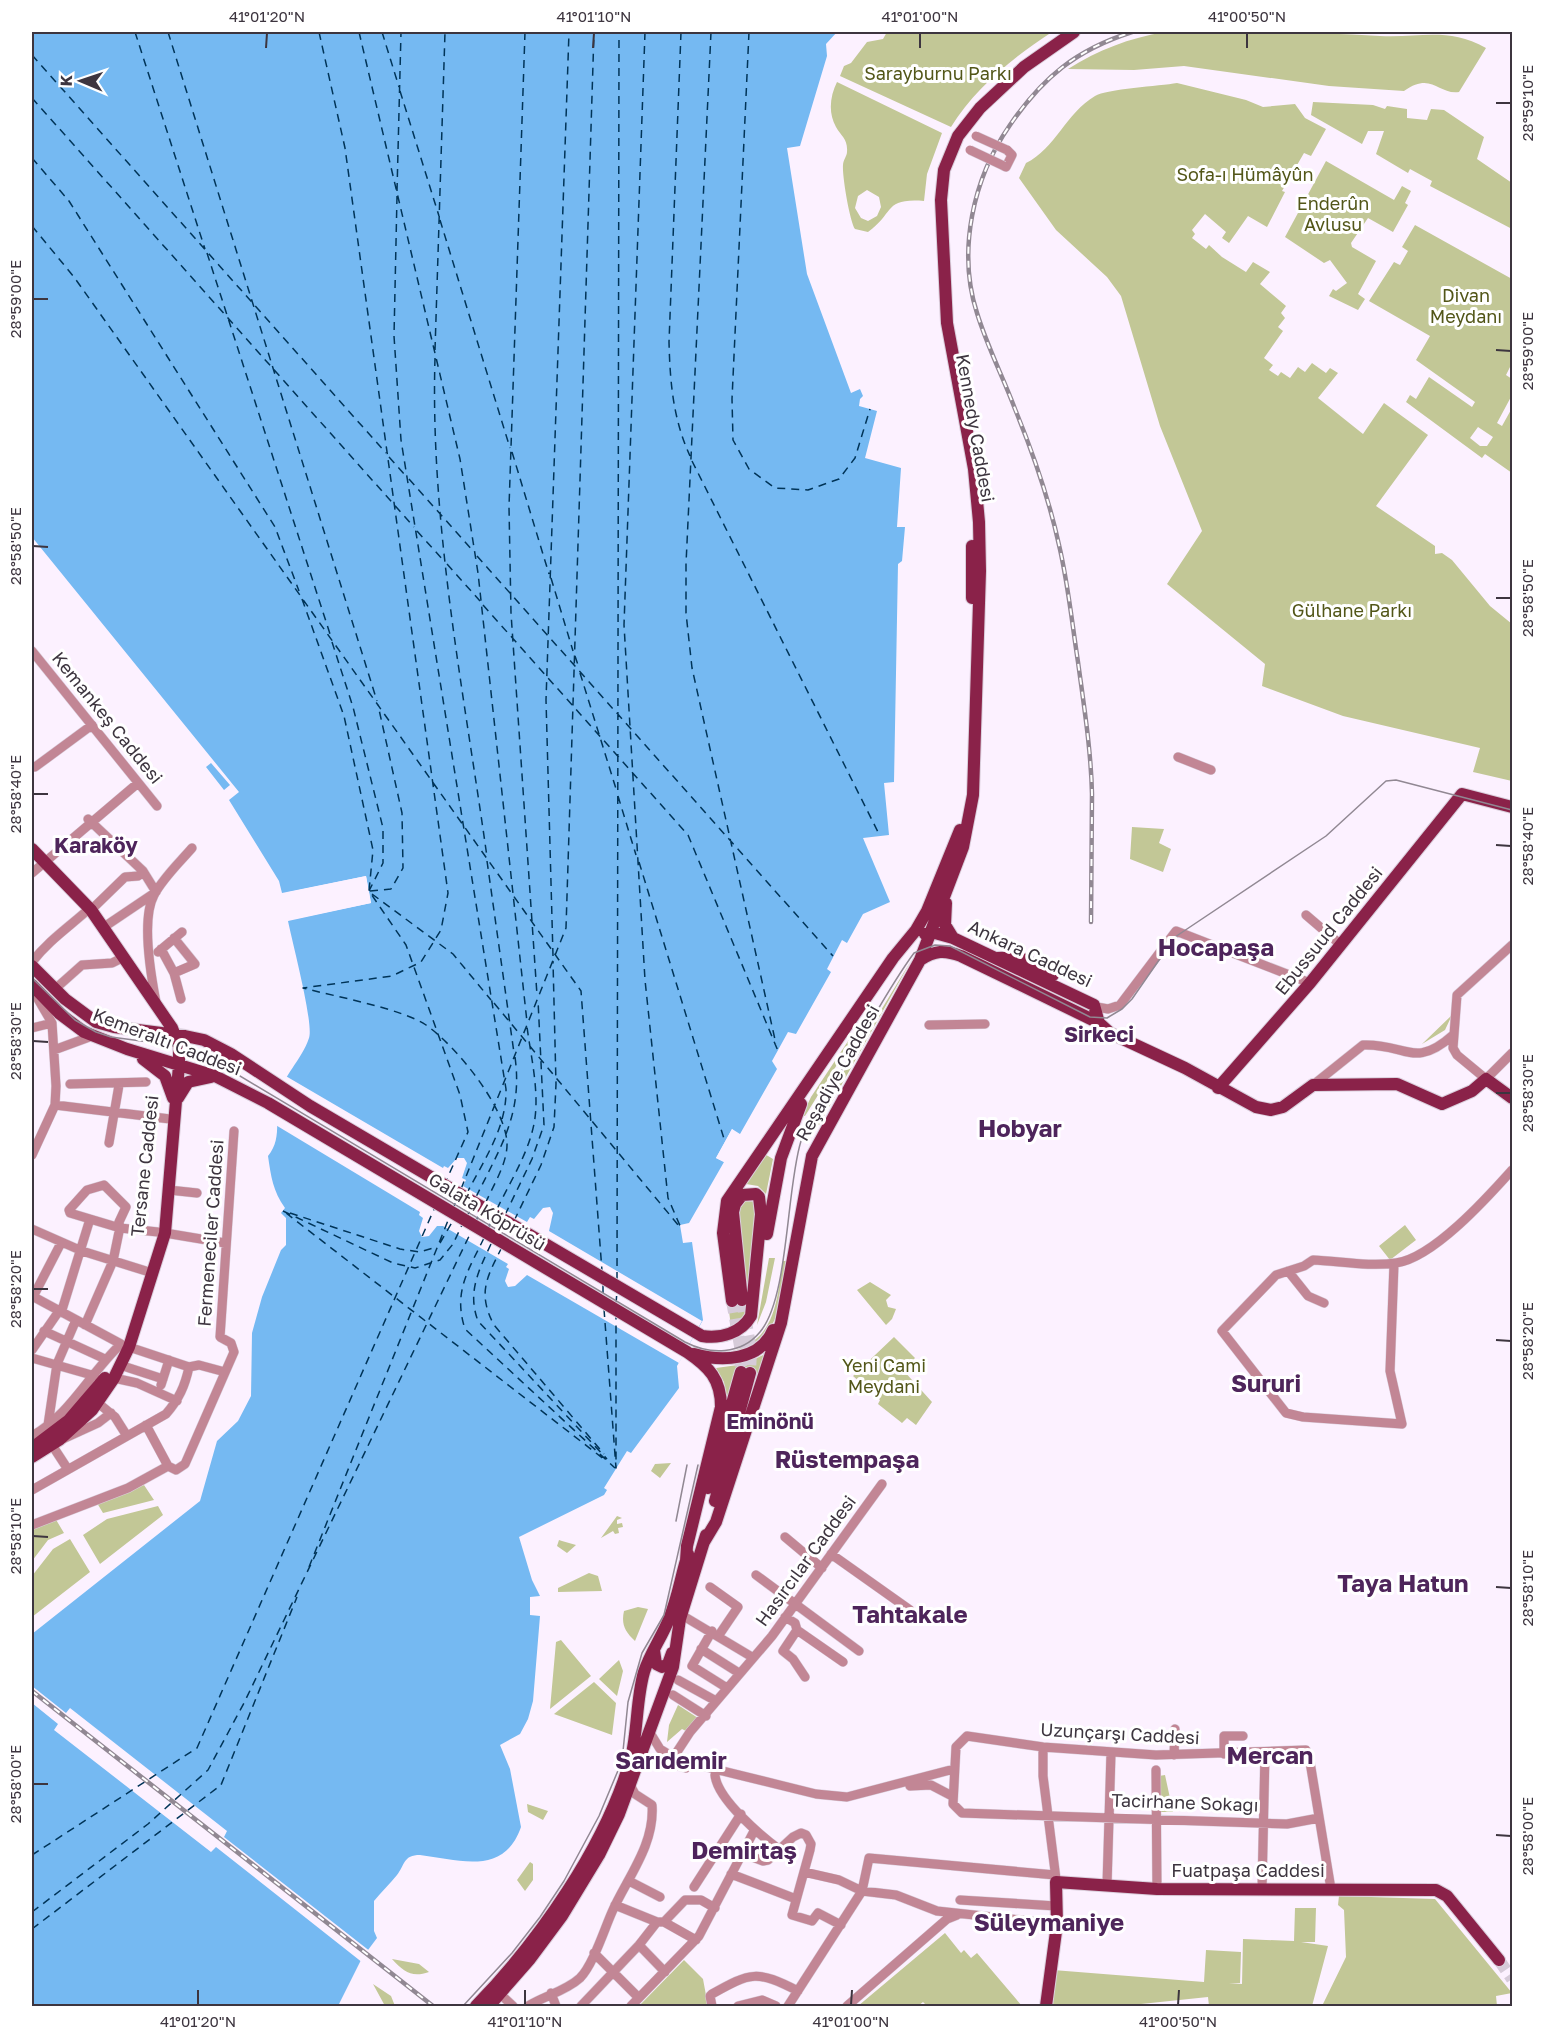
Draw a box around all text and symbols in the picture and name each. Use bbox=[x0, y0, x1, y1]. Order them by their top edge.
text: 41°01'20"N bbox=[229, 7, 305, 25]
text: 41°01'10"N bbox=[557, 7, 631, 25]
text: 41°01'00"N bbox=[882, 7, 958, 25]
text: 41°00'50"N bbox=[1208, 7, 1286, 25]
north arrow bbox=[51, 51, 111, 111]
park label: Sarayburnu Parkı bbox=[864, 62, 1012, 84]
text: 28°59'10"E bbox=[1518, 65, 1536, 141]
text: K bbox=[56, 74, 76, 87]
park label: Sofa-ı Hümâyûn bbox=[1176, 163, 1314, 185]
park label: Enderûn Avlusu bbox=[1297, 192, 1369, 235]
text: 28°59'00"E bbox=[6, 260, 24, 338]
park label: Divan Meydanı bbox=[1430, 284, 1502, 327]
text: 28°59'00"E bbox=[1518, 312, 1536, 390]
street label: Kennedy Caddesi bbox=[952, 352, 1000, 504]
text: 28°58'50"E bbox=[6, 507, 24, 585]
text: 28°58'50"E bbox=[1518, 559, 1536, 637]
park label: Gülhane Parkı bbox=[1292, 599, 1412, 621]
street label: Kemankeş Caddesi bbox=[48, 647, 168, 788]
text: 28°58'40"E bbox=[6, 755, 24, 833]
text: 28°58'40"E bbox=[1518, 807, 1536, 885]
district label: Karaköy bbox=[54, 832, 138, 858]
street label: Ebussuud Caddesi bbox=[1270, 862, 1387, 999]
street label: Ankara Caddesi bbox=[965, 915, 1096, 991]
district label: Hocapaşa bbox=[1158, 932, 1274, 961]
street label: Reşadiye Caddesi bbox=[791, 1001, 884, 1144]
text: 28°58'30"E bbox=[6, 1002, 24, 1080]
street label: Kemeraltı Caddesi bbox=[90, 1003, 245, 1079]
district label: Sirkeci bbox=[1064, 1021, 1134, 1047]
text: 28°58'30"E bbox=[1518, 1054, 1536, 1132]
street label: Tersane Caddesi bbox=[126, 1094, 162, 1238]
district label: Hobyar bbox=[978, 1113, 1062, 1142]
street label: Fermeneciler Caddesi bbox=[192, 1139, 228, 1327]
street label: Galata Köprüsü bbox=[425, 1168, 550, 1255]
text: 28°58'20"E bbox=[6, 1250, 24, 1328]
text: 28°58'20"E bbox=[1518, 1302, 1536, 1380]
park label: Yeni Cami Meydani bbox=[842, 1354, 926, 1397]
district label: Sururi bbox=[1231, 1368, 1301, 1397]
district label: Eminönü bbox=[726, 1408, 814, 1434]
district label: Rüstempaşa bbox=[775, 1444, 919, 1473]
street label: Hasırcılar Caddesi bbox=[750, 1491, 860, 1630]
text: 28°58'10"E bbox=[6, 1498, 24, 1574]
text: 28°58'10"E bbox=[1518, 1550, 1536, 1626]
district label: Taya Hatun bbox=[1337, 1568, 1469, 1597]
district label: Tahtakale bbox=[852, 1599, 968, 1628]
street label: Uzunçarşı Caddesi bbox=[1040, 1718, 1200, 1748]
district label: Mercan bbox=[1227, 1740, 1313, 1769]
text: 28°58'00"E bbox=[6, 1745, 24, 1823]
district label: Sarıdemir bbox=[615, 1745, 727, 1774]
street label: Tacirhane Sokağı bbox=[1111, 1788, 1259, 1816]
text: 28°58'00"E bbox=[1518, 1797, 1536, 1875]
district label: Demirtaş bbox=[691, 1835, 797, 1864]
street label: Fuatpaşa Caddesi bbox=[1171, 1859, 1325, 1881]
district label: Süleymaniye bbox=[974, 1907, 1124, 1936]
text: 41°01'20"N bbox=[160, 2012, 236, 2030]
text: 41°01'10"N bbox=[488, 2012, 562, 2030]
text: 41°01'00"N bbox=[813, 2012, 889, 2030]
text: 41°00'50"N bbox=[1139, 2012, 1217, 2030]

